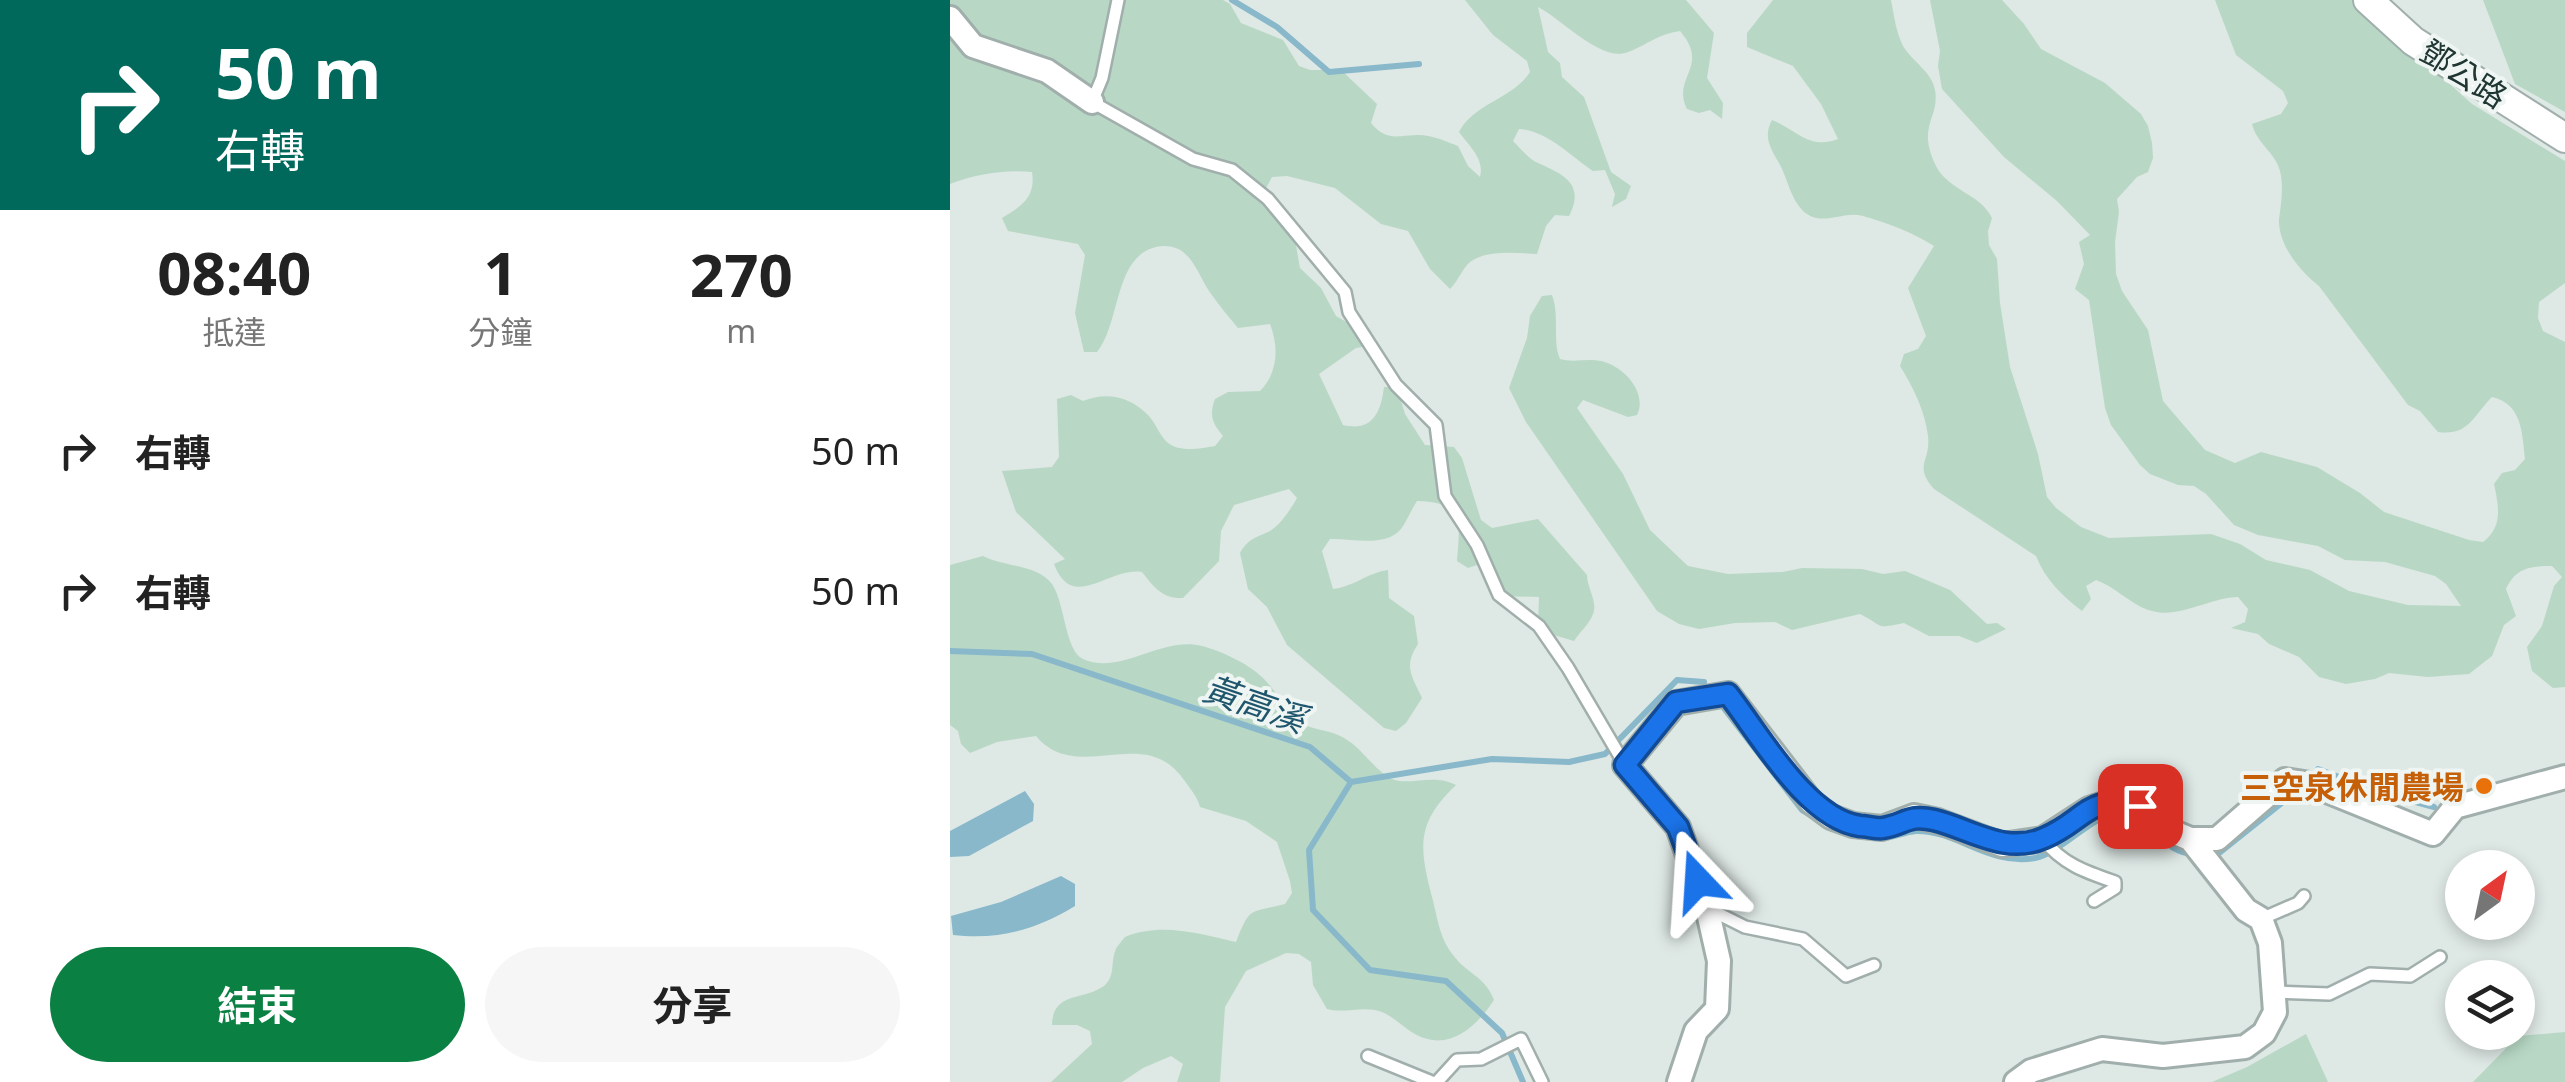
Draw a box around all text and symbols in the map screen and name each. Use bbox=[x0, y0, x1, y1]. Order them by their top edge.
text: 50 m bbox=[215, 24, 382, 120]
street label: 鄧公路 bbox=[2412, 29, 2516, 117]
icon: right bbox=[50, 40, 180, 170]
text: 右轉 bbox=[215, 119, 305, 180]
text: 08:40 bbox=[157, 231, 311, 313]
text: 1 bbox=[483, 231, 518, 313]
text: 270 bbox=[690, 233, 793, 315]
text: m bbox=[726, 309, 756, 352]
text: 抵達 bbox=[202, 310, 266, 353]
text: 分鐘 bbox=[469, 310, 533, 353]
icon: right bbox=[50, 423, 105, 478]
text: 50 m bbox=[811, 424, 900, 476]
text: 右轉 bbox=[135, 426, 211, 478]
icon: right bbox=[50, 563, 105, 618]
text: 50 m bbox=[811, 564, 900, 616]
text: 右轉 bbox=[135, 566, 211, 618]
water label: 黃高溪 bbox=[1198, 664, 1317, 744]
pin bbox=[2098, 764, 2183, 849]
place label: 三空泉休閒農場 bbox=[2240, 765, 2464, 808]
marker: 三空泉休閒農場 bbox=[2473, 775, 2495, 797]
icon: arrive bbox=[2113, 779, 2168, 834]
position arrow bbox=[1646, 829, 1750, 933]
north arrow bbox=[2445, 850, 2535, 940]
map controls bbox=[2445, 850, 2535, 1050]
button: 結束 bbox=[50, 947, 465, 1062]
button: 分享 bbox=[485, 947, 900, 1062]
button: layers bbox=[2445, 960, 2535, 1050]

